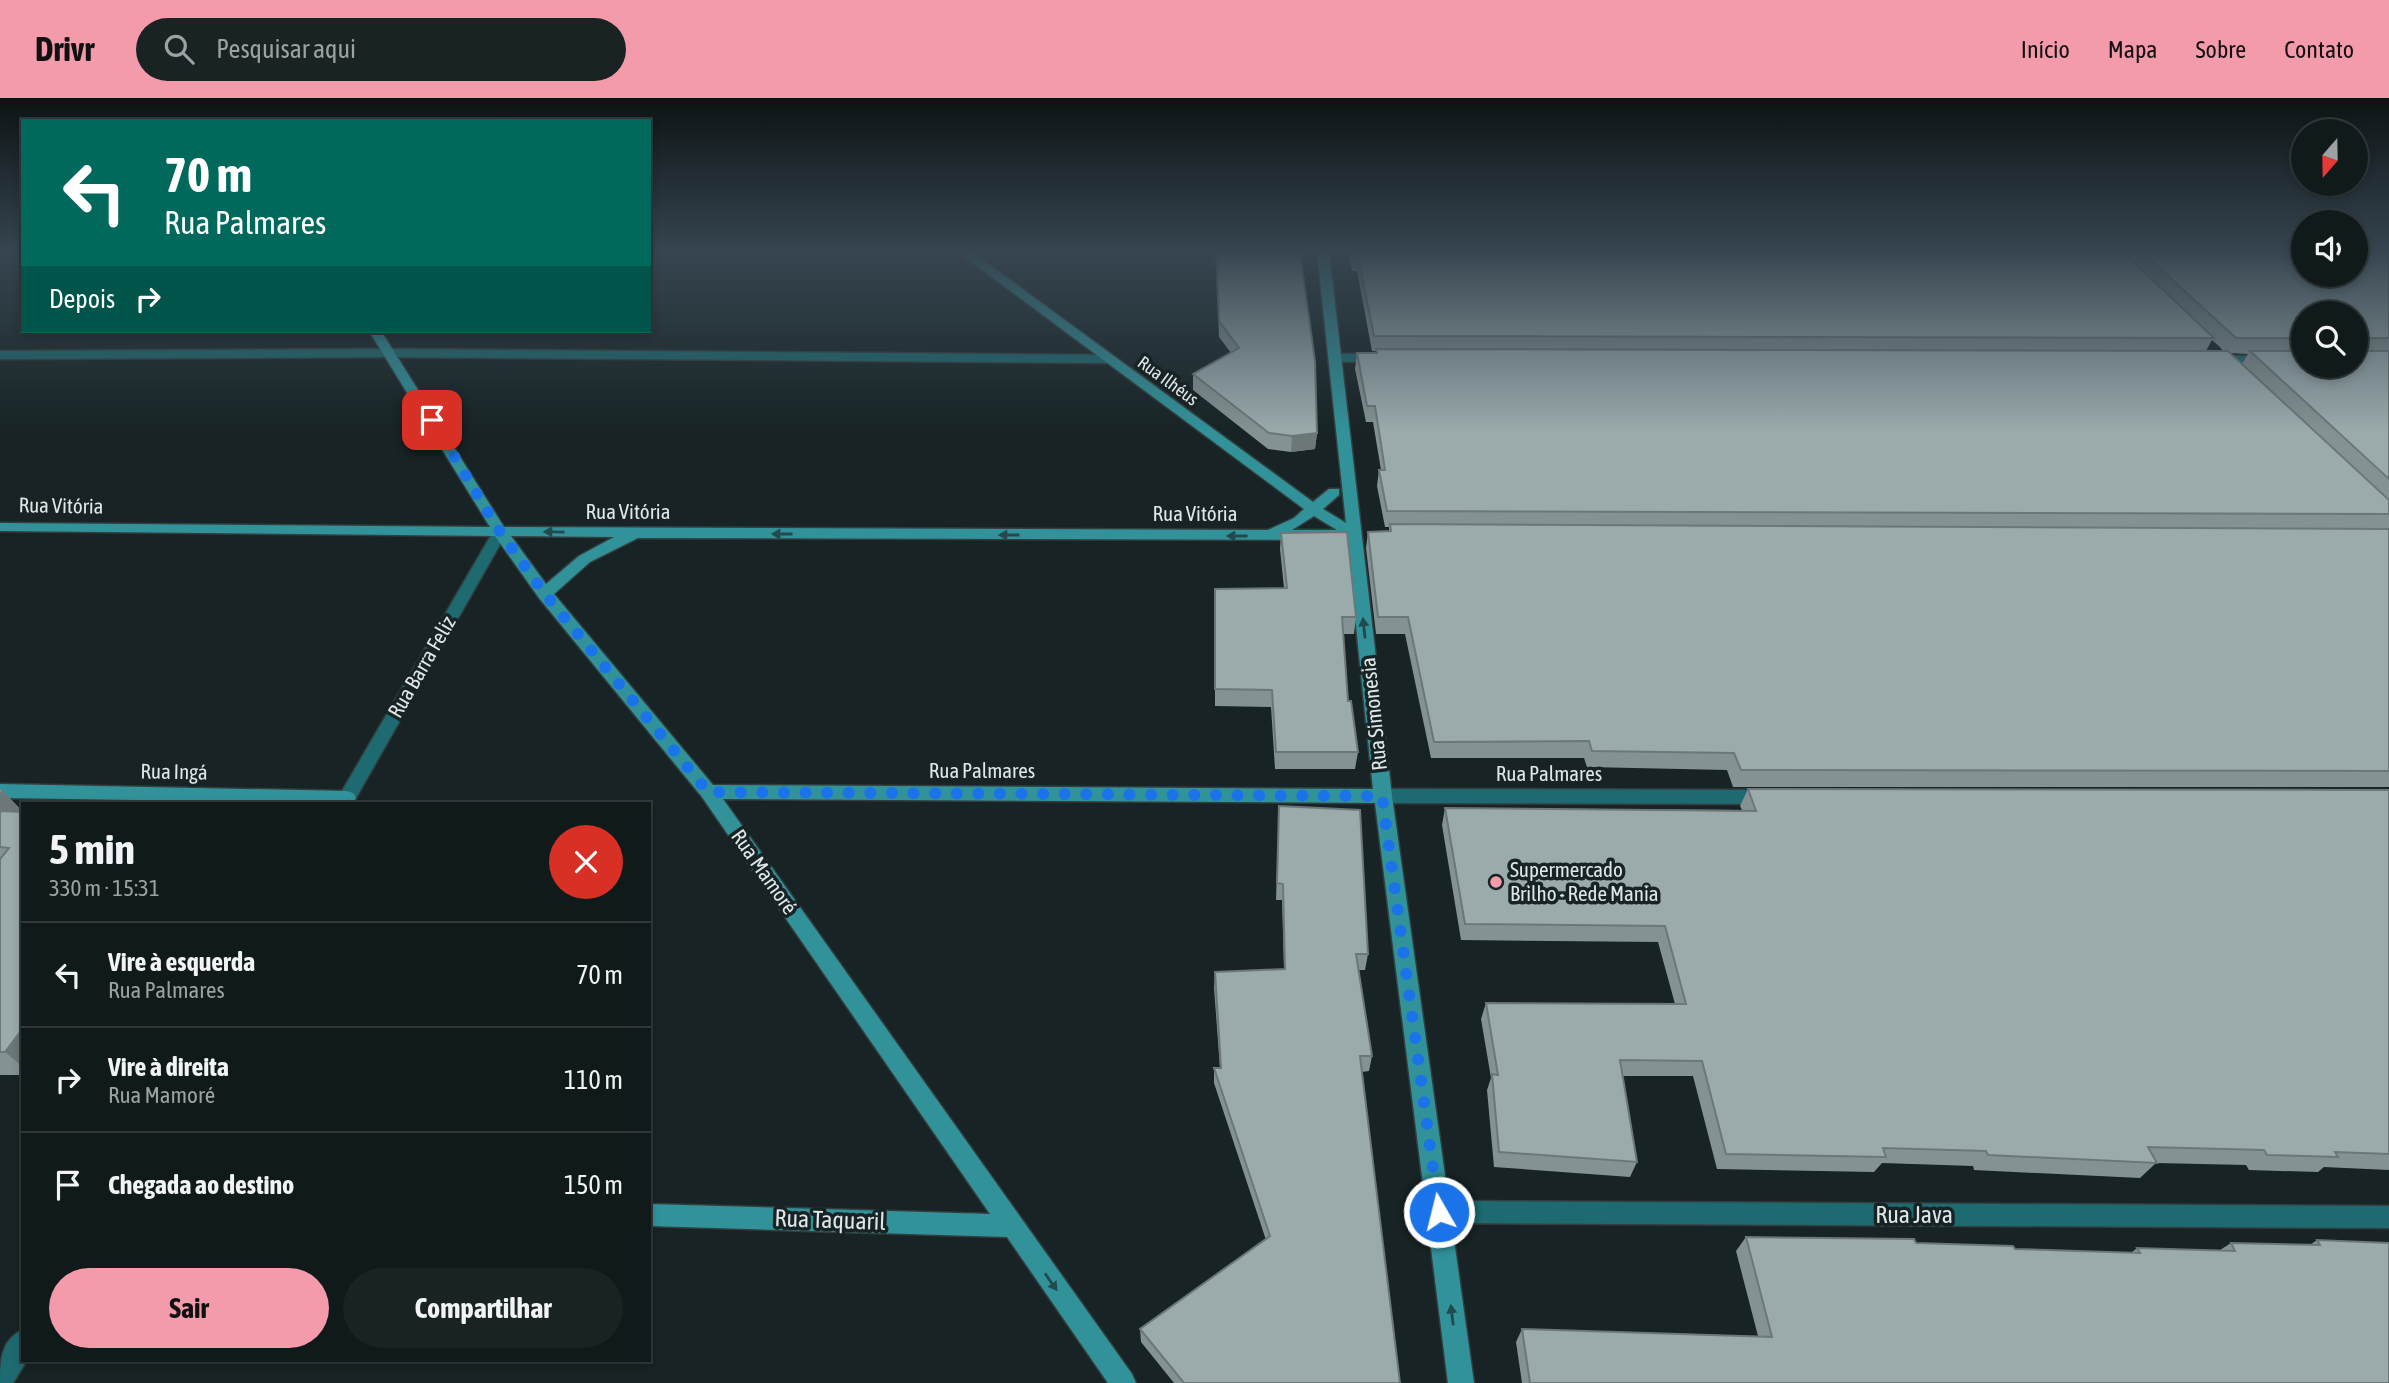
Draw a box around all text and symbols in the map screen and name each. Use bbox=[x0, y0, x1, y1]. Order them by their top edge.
search box bbox=[136, 18, 626, 81]
text: Drivr bbox=[35, 30, 94, 68]
icon: search bbox=[160, 30, 198, 68]
text: Pesquisar aqui bbox=[216, 34, 356, 64]
text: Início bbox=[2021, 36, 2070, 63]
text: Mapa bbox=[2108, 36, 2158, 63]
text: Sobre bbox=[2196, 36, 2246, 63]
text: Contato bbox=[2284, 36, 2354, 63]
north arrow bbox=[2291, 119, 2368, 196]
map controls bbox=[2291, 119, 2368, 378]
text: 70 m bbox=[164, 146, 252, 202]
icon: left bbox=[49, 147, 140, 238]
text: Rua Palmares bbox=[164, 204, 326, 241]
button: sound bbox=[2291, 210, 2368, 287]
icon: right bbox=[129, 280, 167, 318]
text: Depois bbox=[49, 284, 115, 314]
button: search bbox=[2291, 301, 2368, 378]
street label: Rua Ilhéus bbox=[1134, 352, 1203, 410]
pin bbox=[402, 390, 462, 450]
icon: arrive bbox=[413, 401, 451, 439]
street label: Rua Vitória bbox=[18, 492, 104, 518]
street label: Rua Vitória bbox=[586, 499, 670, 523]
street label: Rua Vitória bbox=[1153, 501, 1237, 525]
one-way arrow bbox=[543, 526, 565, 538]
one-way arrow bbox=[770, 528, 792, 540]
one-way arrow bbox=[998, 529, 1020, 541]
one-way arrow bbox=[1225, 530, 1247, 541]
street label: Rua Barra Feliz bbox=[382, 611, 460, 721]
one-way arrow bbox=[1359, 617, 1370, 639]
street label: Rua Simonesia bbox=[1355, 656, 1391, 772]
street label: Rua Ingá bbox=[140, 758, 208, 784]
street label: Rua Palmares bbox=[929, 758, 1035, 782]
street label: Rua Palmares bbox=[1496, 761, 1602, 785]
street label: Rua Mamoré bbox=[727, 824, 803, 918]
text: 5 min bbox=[49, 825, 135, 873]
button: close bbox=[549, 825, 623, 899]
place label: Supermercado Brilho - Rede Mania bbox=[1510, 857, 1659, 905]
marker: Supermercado Brilho - Rede Mania bbox=[1488, 874, 1504, 890]
text: 330 m · 15:31 bbox=[49, 875, 160, 901]
text: Vire à esquerda bbox=[108, 947, 255, 977]
icon: left bbox=[49, 956, 87, 994]
text: 70 m bbox=[576, 960, 623, 990]
text: Rua Palmares bbox=[108, 977, 225, 1003]
text: Vire à direita bbox=[108, 1052, 229, 1082]
icon: right bbox=[49, 1061, 87, 1099]
text: 110 m bbox=[564, 1065, 623, 1095]
text: Rua Mamoré bbox=[108, 1082, 215, 1108]
icon: arrive bbox=[49, 1166, 87, 1204]
text: Chegada ao destino bbox=[108, 1170, 294, 1200]
text: 150 m bbox=[564, 1170, 623, 1200]
position arrow bbox=[1402, 1175, 1476, 1249]
street label: Rua Java bbox=[1875, 1201, 1953, 1228]
street label: Rua Taquaril bbox=[774, 1204, 887, 1235]
button: Sair bbox=[49, 1268, 329, 1348]
button: Compartilhar bbox=[343, 1268, 623, 1348]
one-way arrow bbox=[1044, 1273, 1058, 1291]
one-way arrow bbox=[1447, 1304, 1458, 1326]

